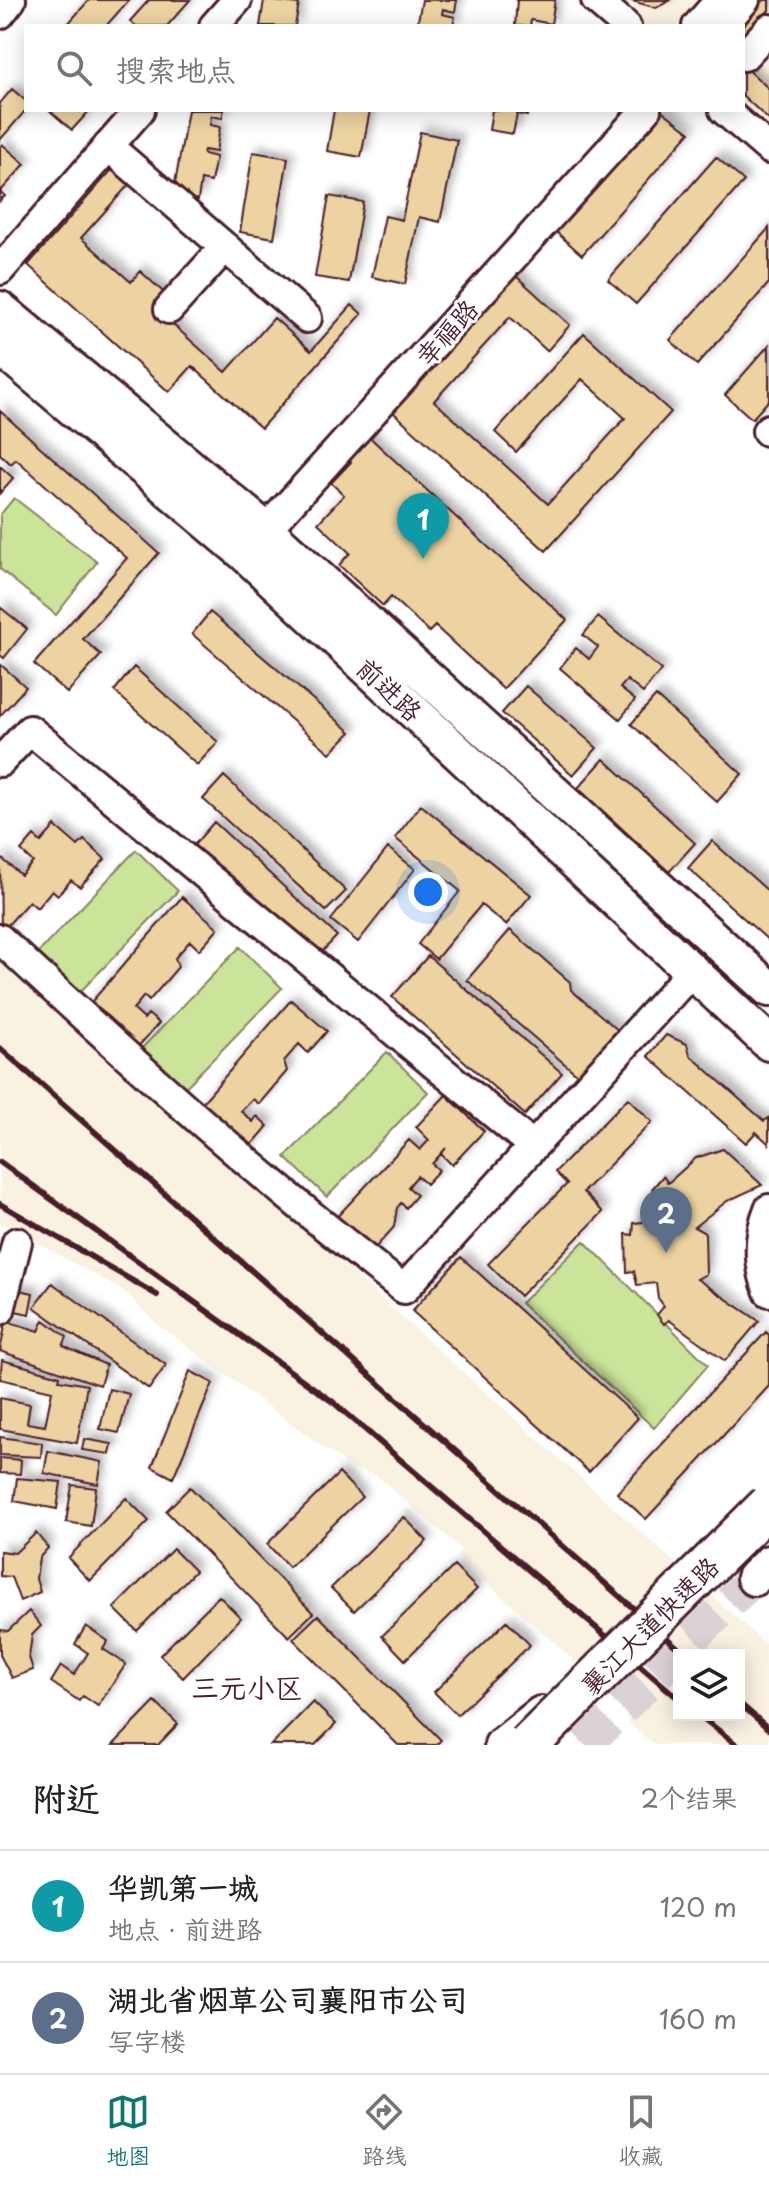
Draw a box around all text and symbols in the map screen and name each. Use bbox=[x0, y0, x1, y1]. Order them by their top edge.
search box bbox=[24, 24, 745, 112]
icon: search bbox=[52, 46, 96, 90]
text: 搜索地点 bbox=[116, 46, 236, 91]
street label: 幸福路 bbox=[405, 290, 487, 374]
pin: 1 bbox=[397, 493, 449, 559]
street label: 前进路 bbox=[348, 648, 432, 730]
your location bbox=[408, 872, 448, 912]
pin: 2 bbox=[640, 1187, 692, 1253]
street label: 襄江大道快速路 bbox=[571, 1547, 727, 1703]
map controls bbox=[673, 1649, 745, 1721]
button: layers bbox=[673, 1649, 745, 1721]
district label: 三元小区 bbox=[191, 1665, 303, 1708]
text: 附近 bbox=[32, 1771, 100, 1823]
text: 2个结果 bbox=[641, 1778, 737, 1817]
text: 华凯第一城 bbox=[108, 1864, 258, 1909]
text: 1 bbox=[52, 1887, 64, 1926]
text: 120 m bbox=[660, 1887, 737, 1926]
text: 地点 · 前进路 bbox=[108, 1909, 262, 1948]
text: 湖北省烟草公司襄阳市公司 bbox=[108, 1976, 468, 2021]
text: 2 bbox=[49, 1999, 67, 2038]
text: 160 m bbox=[659, 1999, 737, 2038]
text: 写字楼 bbox=[108, 2021, 186, 2060]
tab: 地图 bbox=[106, 2090, 150, 2171]
tab: 路线 bbox=[362, 2090, 407, 2171]
tab: 收藏 bbox=[619, 2090, 663, 2171]

